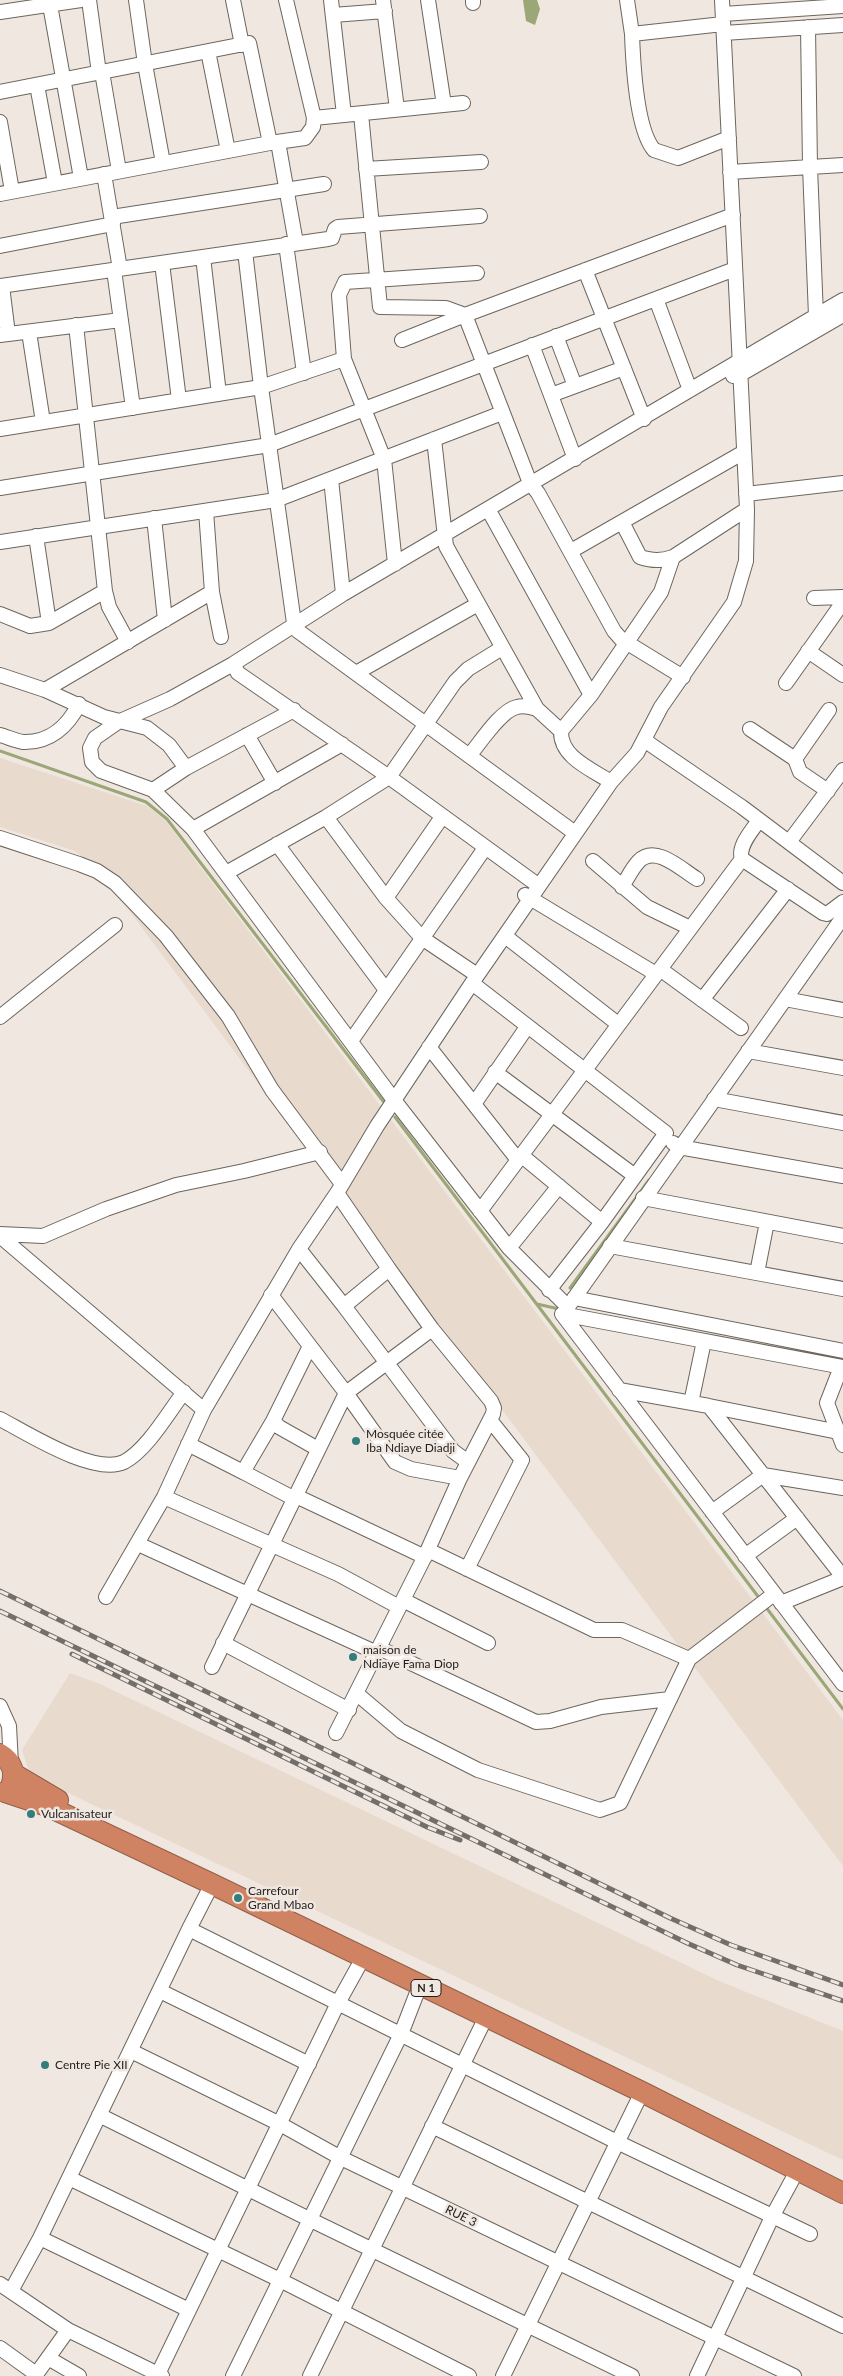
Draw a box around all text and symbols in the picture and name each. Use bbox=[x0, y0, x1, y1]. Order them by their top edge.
place label: Mosquée citée Iba Ndiaye Diadji bbox=[366, 1427, 455, 1455]
marker: Mosquée citée Iba Ndiaye Diadji bbox=[350, 1435, 362, 1447]
place label: maison de Ndiaye Fama Diop bbox=[363, 1643, 459, 1671]
marker: maison de Ndiaye Fama Diop bbox=[347, 1651, 359, 1663]
place label: Vulcanisateur bbox=[41, 1807, 112, 1821]
marker: Vulcanisateur bbox=[25, 1808, 37, 1820]
place label: Carrefour Grand Mbao bbox=[248, 1884, 314, 1912]
marker: Carrefour Grand Mbao bbox=[232, 1892, 244, 1904]
road number: N 1 bbox=[411, 1980, 441, 1996]
place label: Centre Pie XII bbox=[55, 2058, 128, 2072]
marker: Centre Pie XII bbox=[39, 2059, 51, 2071]
street label: RUE 3 bbox=[443, 2202, 479, 2230]

